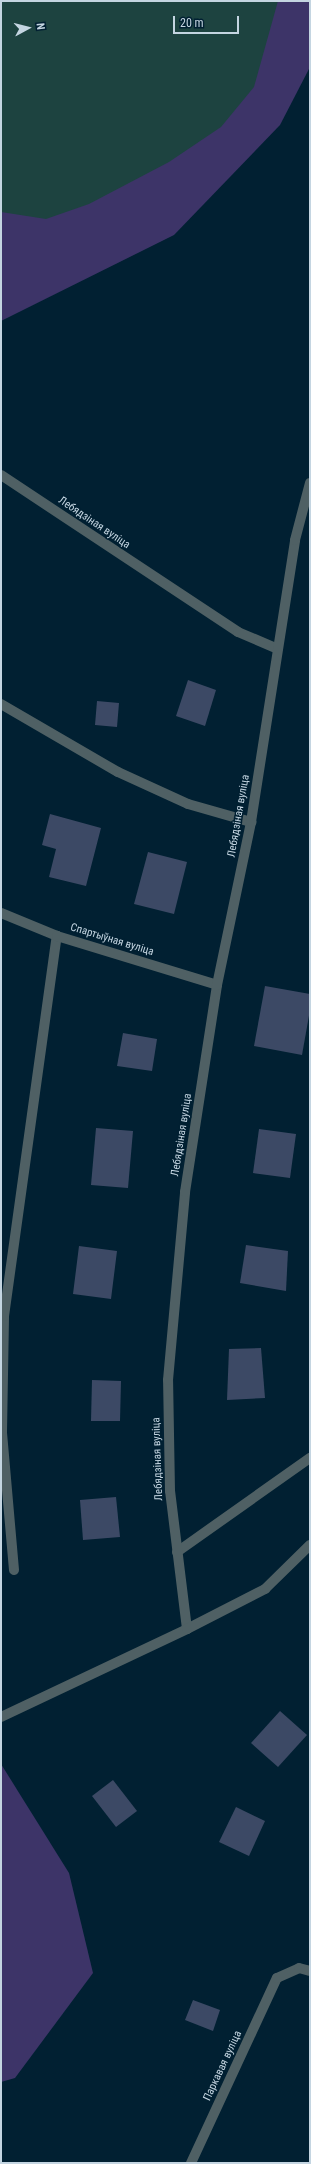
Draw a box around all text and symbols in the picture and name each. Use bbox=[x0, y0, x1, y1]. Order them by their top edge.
north arrow bbox=[8, 8, 48, 48]
scale bar bbox=[175, 8, 241, 34]
text: 20 m bbox=[180, 16, 204, 30]
text: N bbox=[34, 22, 47, 31]
street label: Лебядзіная вуліца bbox=[56, 494, 132, 552]
street label: Лебядзіная вуліца bbox=[225, 774, 253, 858]
street label: Спартыўная вуліца bbox=[69, 921, 155, 959]
street label: Лебядзіная вуліца bbox=[169, 1093, 195, 1177]
street label: Лебядзіная вуліца bbox=[150, 1417, 166, 1501]
street label: Паркавая вуліца bbox=[201, 2029, 245, 2103]

